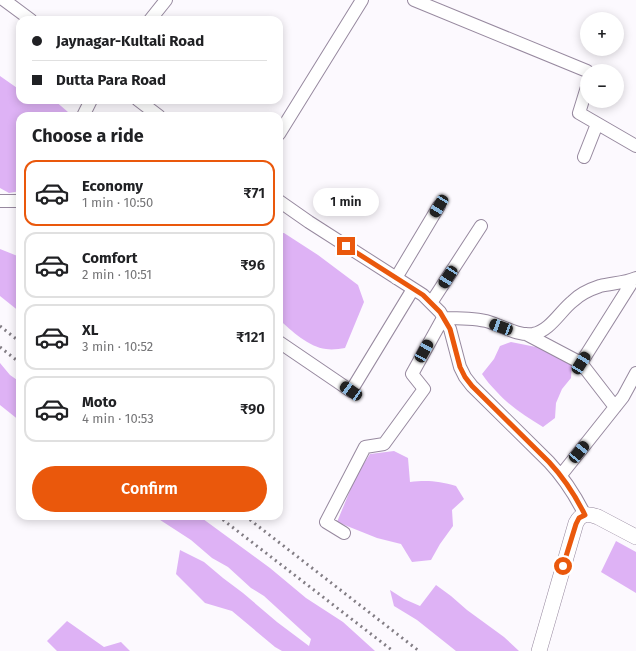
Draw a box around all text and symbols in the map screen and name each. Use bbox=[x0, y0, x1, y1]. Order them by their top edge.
map controls bbox=[580, 12, 624, 108]
button: + bbox=[580, 12, 624, 56]
text: Jaynagar-Kultali Road bbox=[56, 32, 204, 50]
button: − bbox=[580, 64, 624, 108]
text: Dutta Para Road bbox=[56, 71, 166, 89]
text: Choose a ride bbox=[32, 125, 144, 147]
icon: car bbox=[34, 175, 70, 211]
text: Economy bbox=[82, 177, 143, 195]
text: ₹71 bbox=[243, 184, 265, 202]
callout: 1 min bbox=[313, 188, 379, 216]
car bbox=[428, 193, 450, 219]
text: 1 min bbox=[330, 194, 362, 209]
text: 1 min · 10:50 bbox=[82, 195, 153, 210]
route end bbox=[337, 237, 355, 255]
icon: car bbox=[34, 247, 70, 283]
text: Comfort bbox=[82, 249, 138, 267]
text: ₹96 bbox=[240, 256, 265, 274]
car bbox=[436, 264, 460, 290]
text: 2 min · 10:51 bbox=[82, 267, 152, 282]
car bbox=[488, 317, 514, 337]
icon: car bbox=[34, 319, 70, 355]
text: XL bbox=[82, 321, 98, 339]
text: ₹121 bbox=[236, 328, 265, 346]
car bbox=[413, 338, 435, 364]
text: 3 min · 10:52 bbox=[82, 339, 153, 354]
car bbox=[570, 350, 592, 376]
car bbox=[338, 379, 364, 403]
icon: car bbox=[34, 391, 70, 427]
text: Moto bbox=[82, 393, 117, 411]
text: ₹90 bbox=[240, 400, 265, 418]
text: 4 min · 10:53 bbox=[82, 411, 154, 426]
car bbox=[567, 439, 591, 465]
button: Confirm bbox=[32, 466, 267, 512]
route start bbox=[554, 557, 572, 575]

